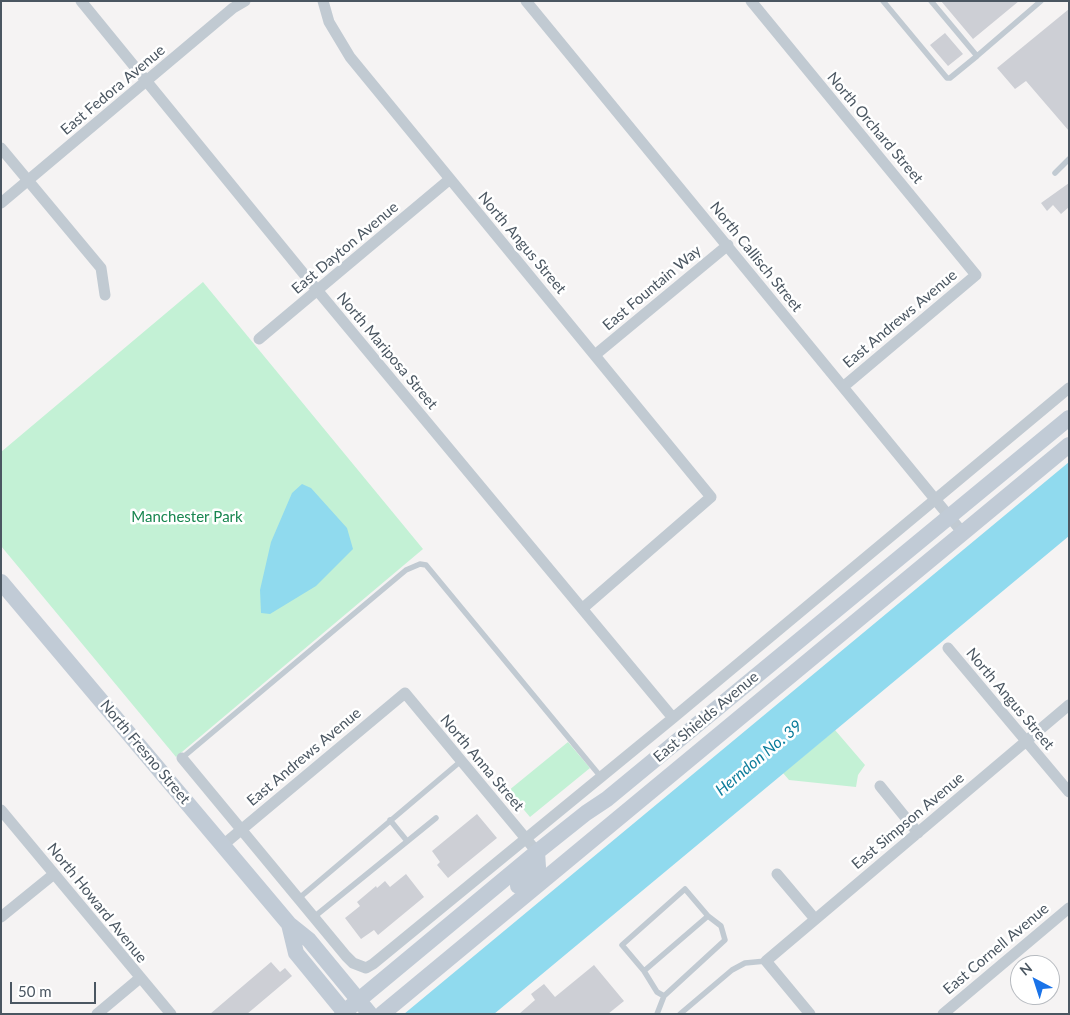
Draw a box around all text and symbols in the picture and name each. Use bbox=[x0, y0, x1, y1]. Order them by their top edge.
street label: East Fedora Avenue bbox=[57, 41, 169, 139]
street label: North Orchard Street bbox=[823, 69, 927, 187]
street label: North Angus Street bbox=[474, 188, 570, 298]
street label: East Dayton Avenue bbox=[288, 198, 402, 298]
street label: North Callisch Street bbox=[706, 198, 806, 316]
street label: East Fountain Way bbox=[599, 242, 705, 334]
street label: East Andrews Avenue bbox=[839, 266, 961, 372]
street label: North Mariposa Street bbox=[333, 289, 441, 413]
park label: Manchester Park bbox=[131, 508, 243, 526]
street label: North Angus Street bbox=[962, 644, 1058, 754]
street label: East Shields Avenue bbox=[650, 668, 762, 766]
street label: North Fresno Street bbox=[96, 696, 194, 808]
street label: East Andrews Avenue bbox=[243, 704, 365, 810]
street label: North Anna Street bbox=[436, 711, 528, 815]
water label: Herndon No. 39 bbox=[712, 716, 806, 800]
street label: East Simpson Avenue bbox=[848, 769, 968, 873]
street label: North Howard Avenue bbox=[43, 840, 151, 966]
street label: East Cornell Avenue bbox=[939, 900, 1053, 998]
north arrow bbox=[1010, 955, 1060, 1005]
text: N bbox=[1016, 959, 1035, 979]
scale bar bbox=[12, 972, 99, 1004]
text: 50 m bbox=[18, 982, 52, 1000]

